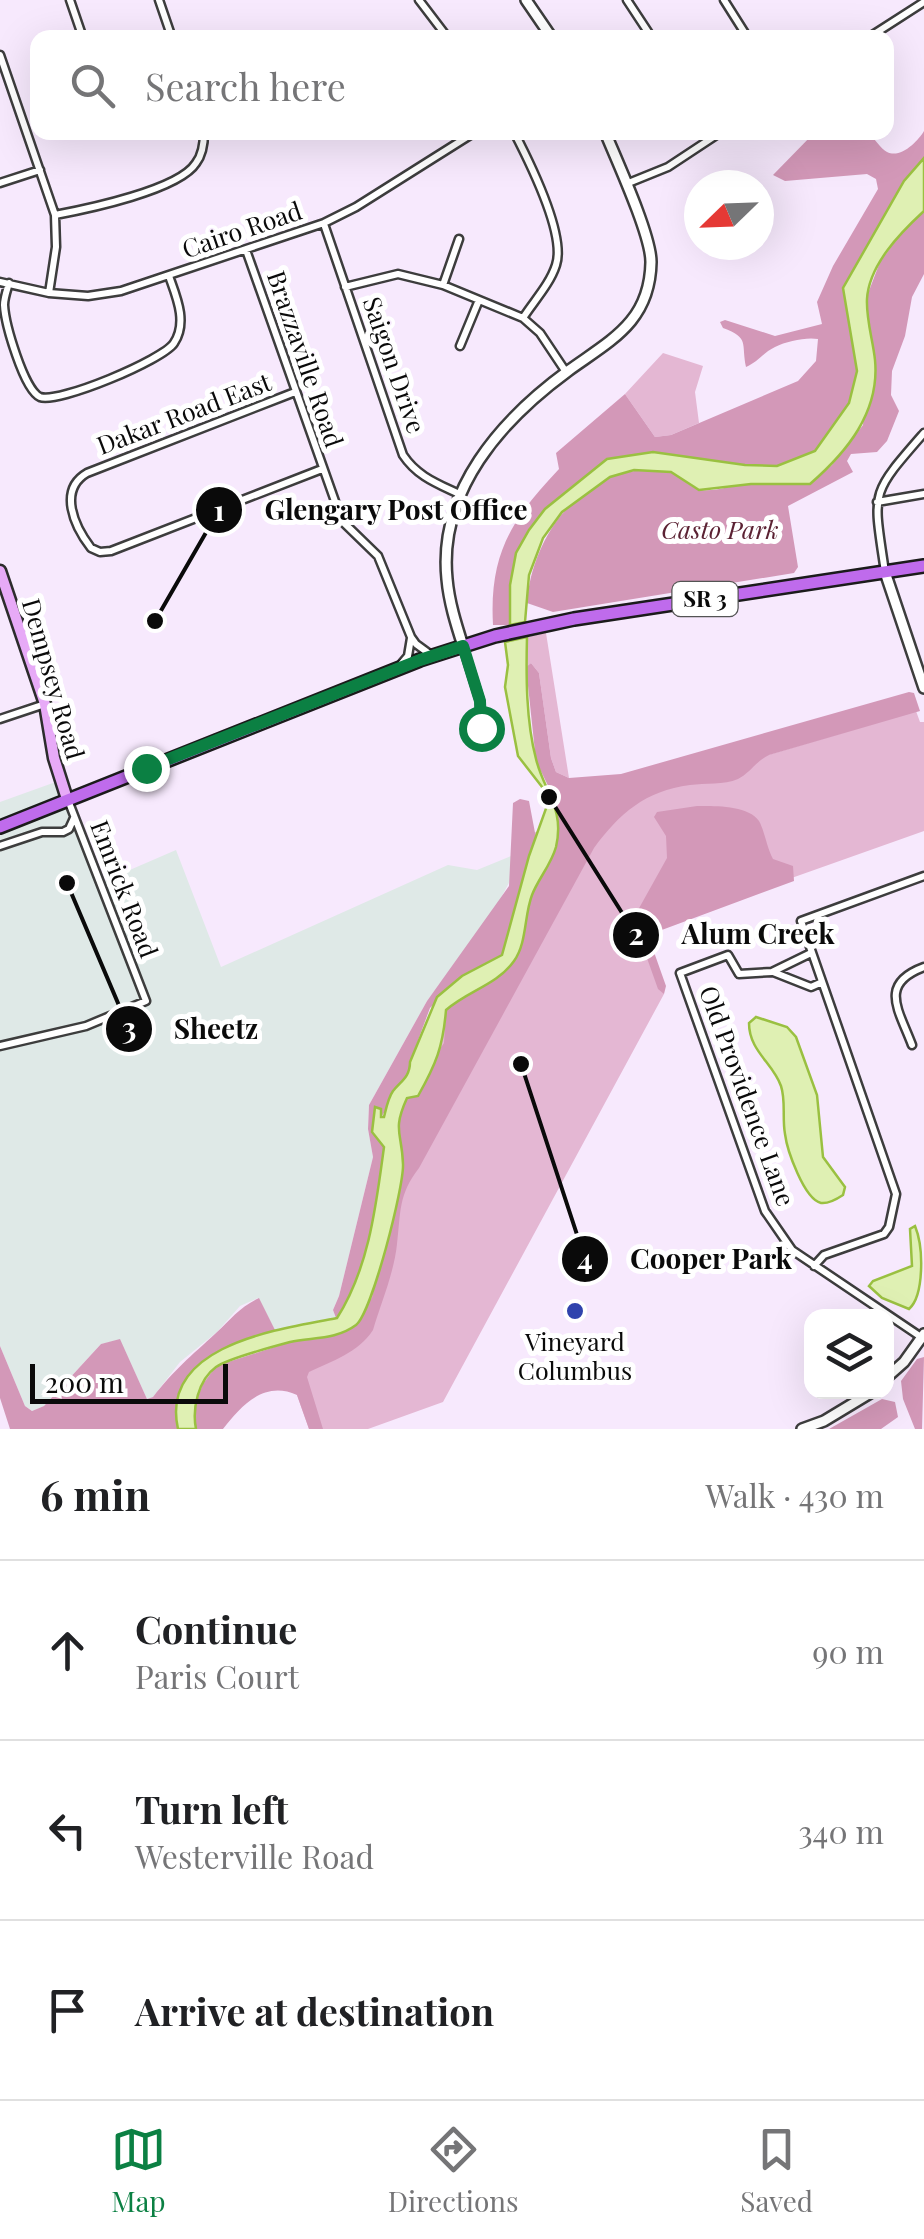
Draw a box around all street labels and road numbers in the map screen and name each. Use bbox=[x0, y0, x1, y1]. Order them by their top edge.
street label: Cairo Road bbox=[177, 193, 306, 264]
street label: Brazzaville Road bbox=[261, 266, 352, 451]
street label: Saigon Drive bbox=[357, 292, 434, 437]
street label: Dakar Road East bbox=[92, 364, 276, 461]
road number: SR 3 bbox=[672, 582, 738, 616]
street label: Dempsey Road bbox=[16, 594, 93, 763]
street label: Emrick Road bbox=[84, 815, 167, 962]
street label: Old Providence Lane bbox=[693, 981, 804, 1210]

